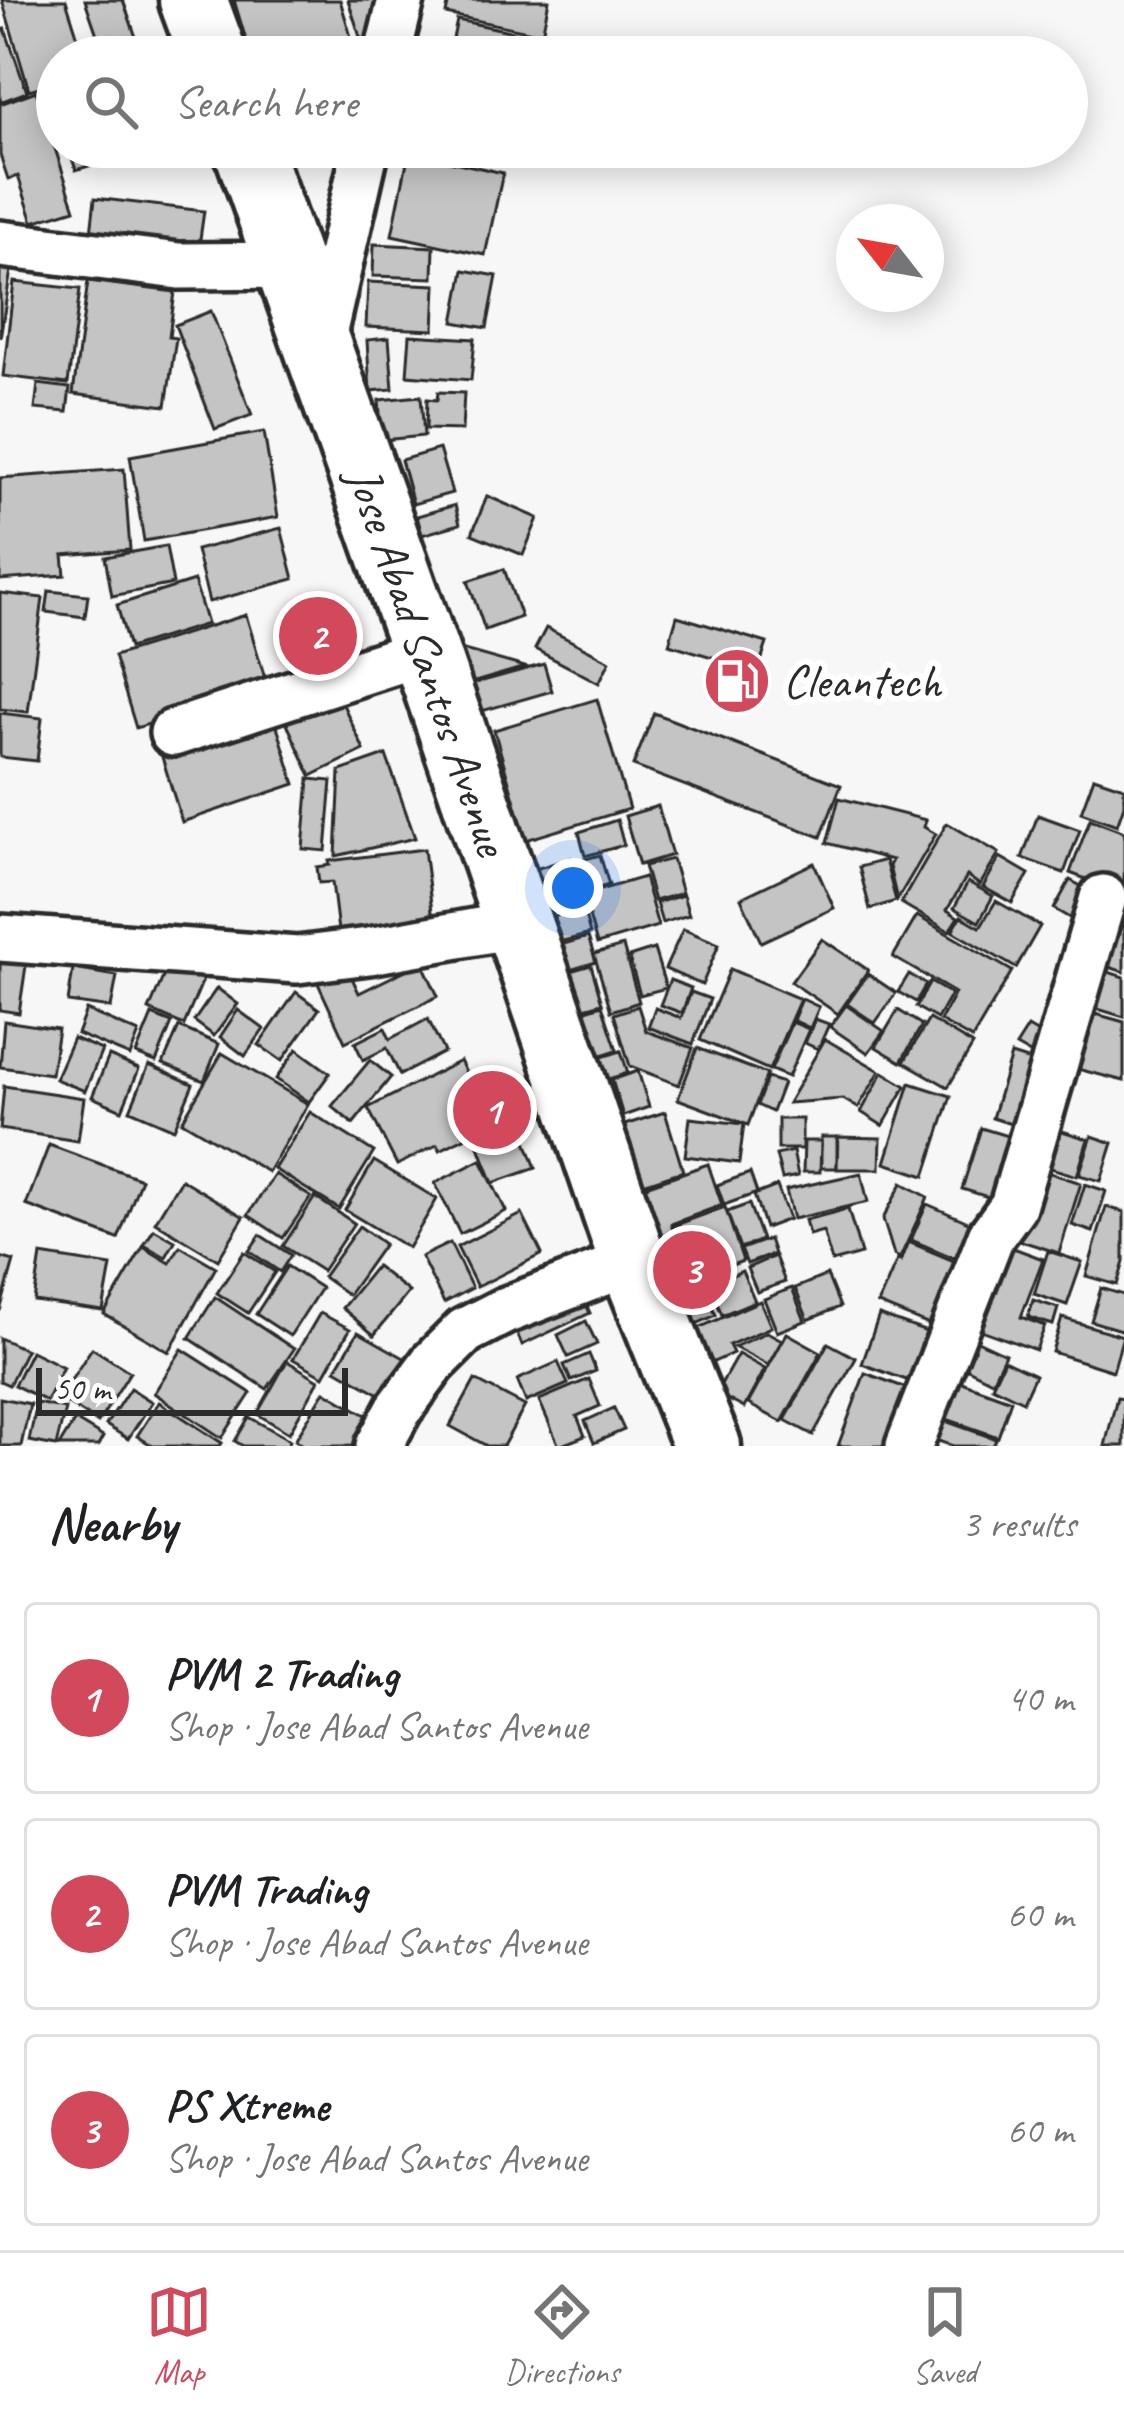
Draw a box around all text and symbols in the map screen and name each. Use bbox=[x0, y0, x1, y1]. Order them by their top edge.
search box bbox=[36, 36, 1088, 168]
icon: search bbox=[78, 69, 144, 135]
text: Search here bbox=[174, 74, 357, 131]
north arrow bbox=[836, 204, 944, 312]
street label: Jose Abad Santos Avenue bbox=[333, 457, 524, 866]
pin: 2 bbox=[279, 591, 357, 681]
fuel station icon: Cleantech bbox=[702, 646, 772, 716]
place label: Cleantech bbox=[783, 651, 943, 711]
your location bbox=[543, 858, 603, 918]
pin: 1 bbox=[453, 1065, 531, 1155]
pin: 3 bbox=[653, 1225, 731, 1315]
scale bar bbox=[36, 1362, 348, 1415]
text: 50 m bbox=[54, 1368, 110, 1410]
text: Nearby bbox=[48, 1492, 176, 1556]
text: 3 results bbox=[962, 1500, 1076, 1549]
text: PVM 2 Trading bbox=[165, 1645, 398, 1702]
text: 1 bbox=[81, 1674, 99, 1723]
text: 40 m bbox=[1007, 1674, 1073, 1723]
text: Shop · Jose Abad Santos Avenue bbox=[165, 1702, 588, 1751]
text: PVM Trading bbox=[165, 1861, 367, 1918]
text: 2 bbox=[81, 1890, 99, 1939]
text: 60 m bbox=[1007, 1890, 1073, 1939]
text: Shop · Jose Abad Santos Avenue bbox=[165, 1918, 588, 1967]
text: PS Xtreme bbox=[165, 2077, 329, 2134]
text: 3 bbox=[81, 2106, 99, 2155]
text: 60 m bbox=[1007, 2106, 1073, 2155]
text: Shop · Jose Abad Santos Avenue bbox=[165, 2134, 588, 2183]
tab: Map bbox=[146, 2279, 212, 2393]
tab: Directions bbox=[505, 2279, 619, 2393]
tab: Saved bbox=[912, 2279, 978, 2393]

